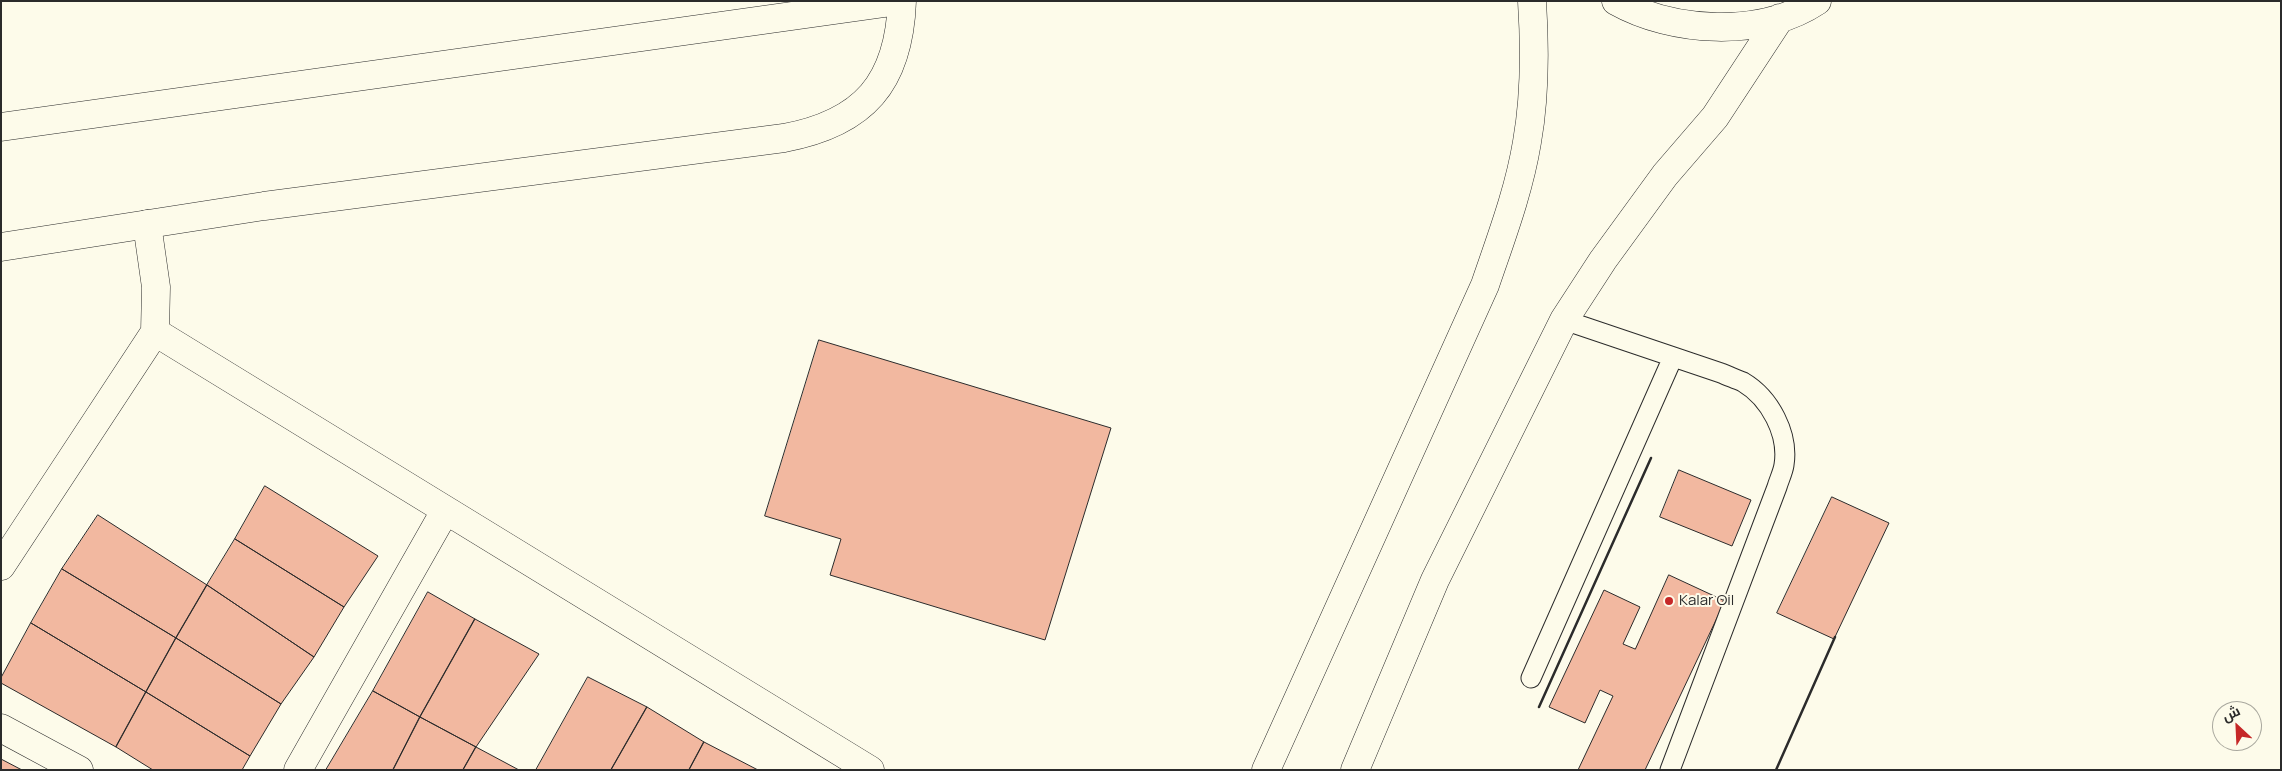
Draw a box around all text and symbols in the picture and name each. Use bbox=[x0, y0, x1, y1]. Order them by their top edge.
place label: Kalar Oil bbox=[1679, 592, 1734, 610]
marker: Kalar Oil bbox=[1663, 595, 1675, 607]
text: ش bbox=[2219, 700, 2243, 725]
north arrow bbox=[2212, 701, 2262, 751]

